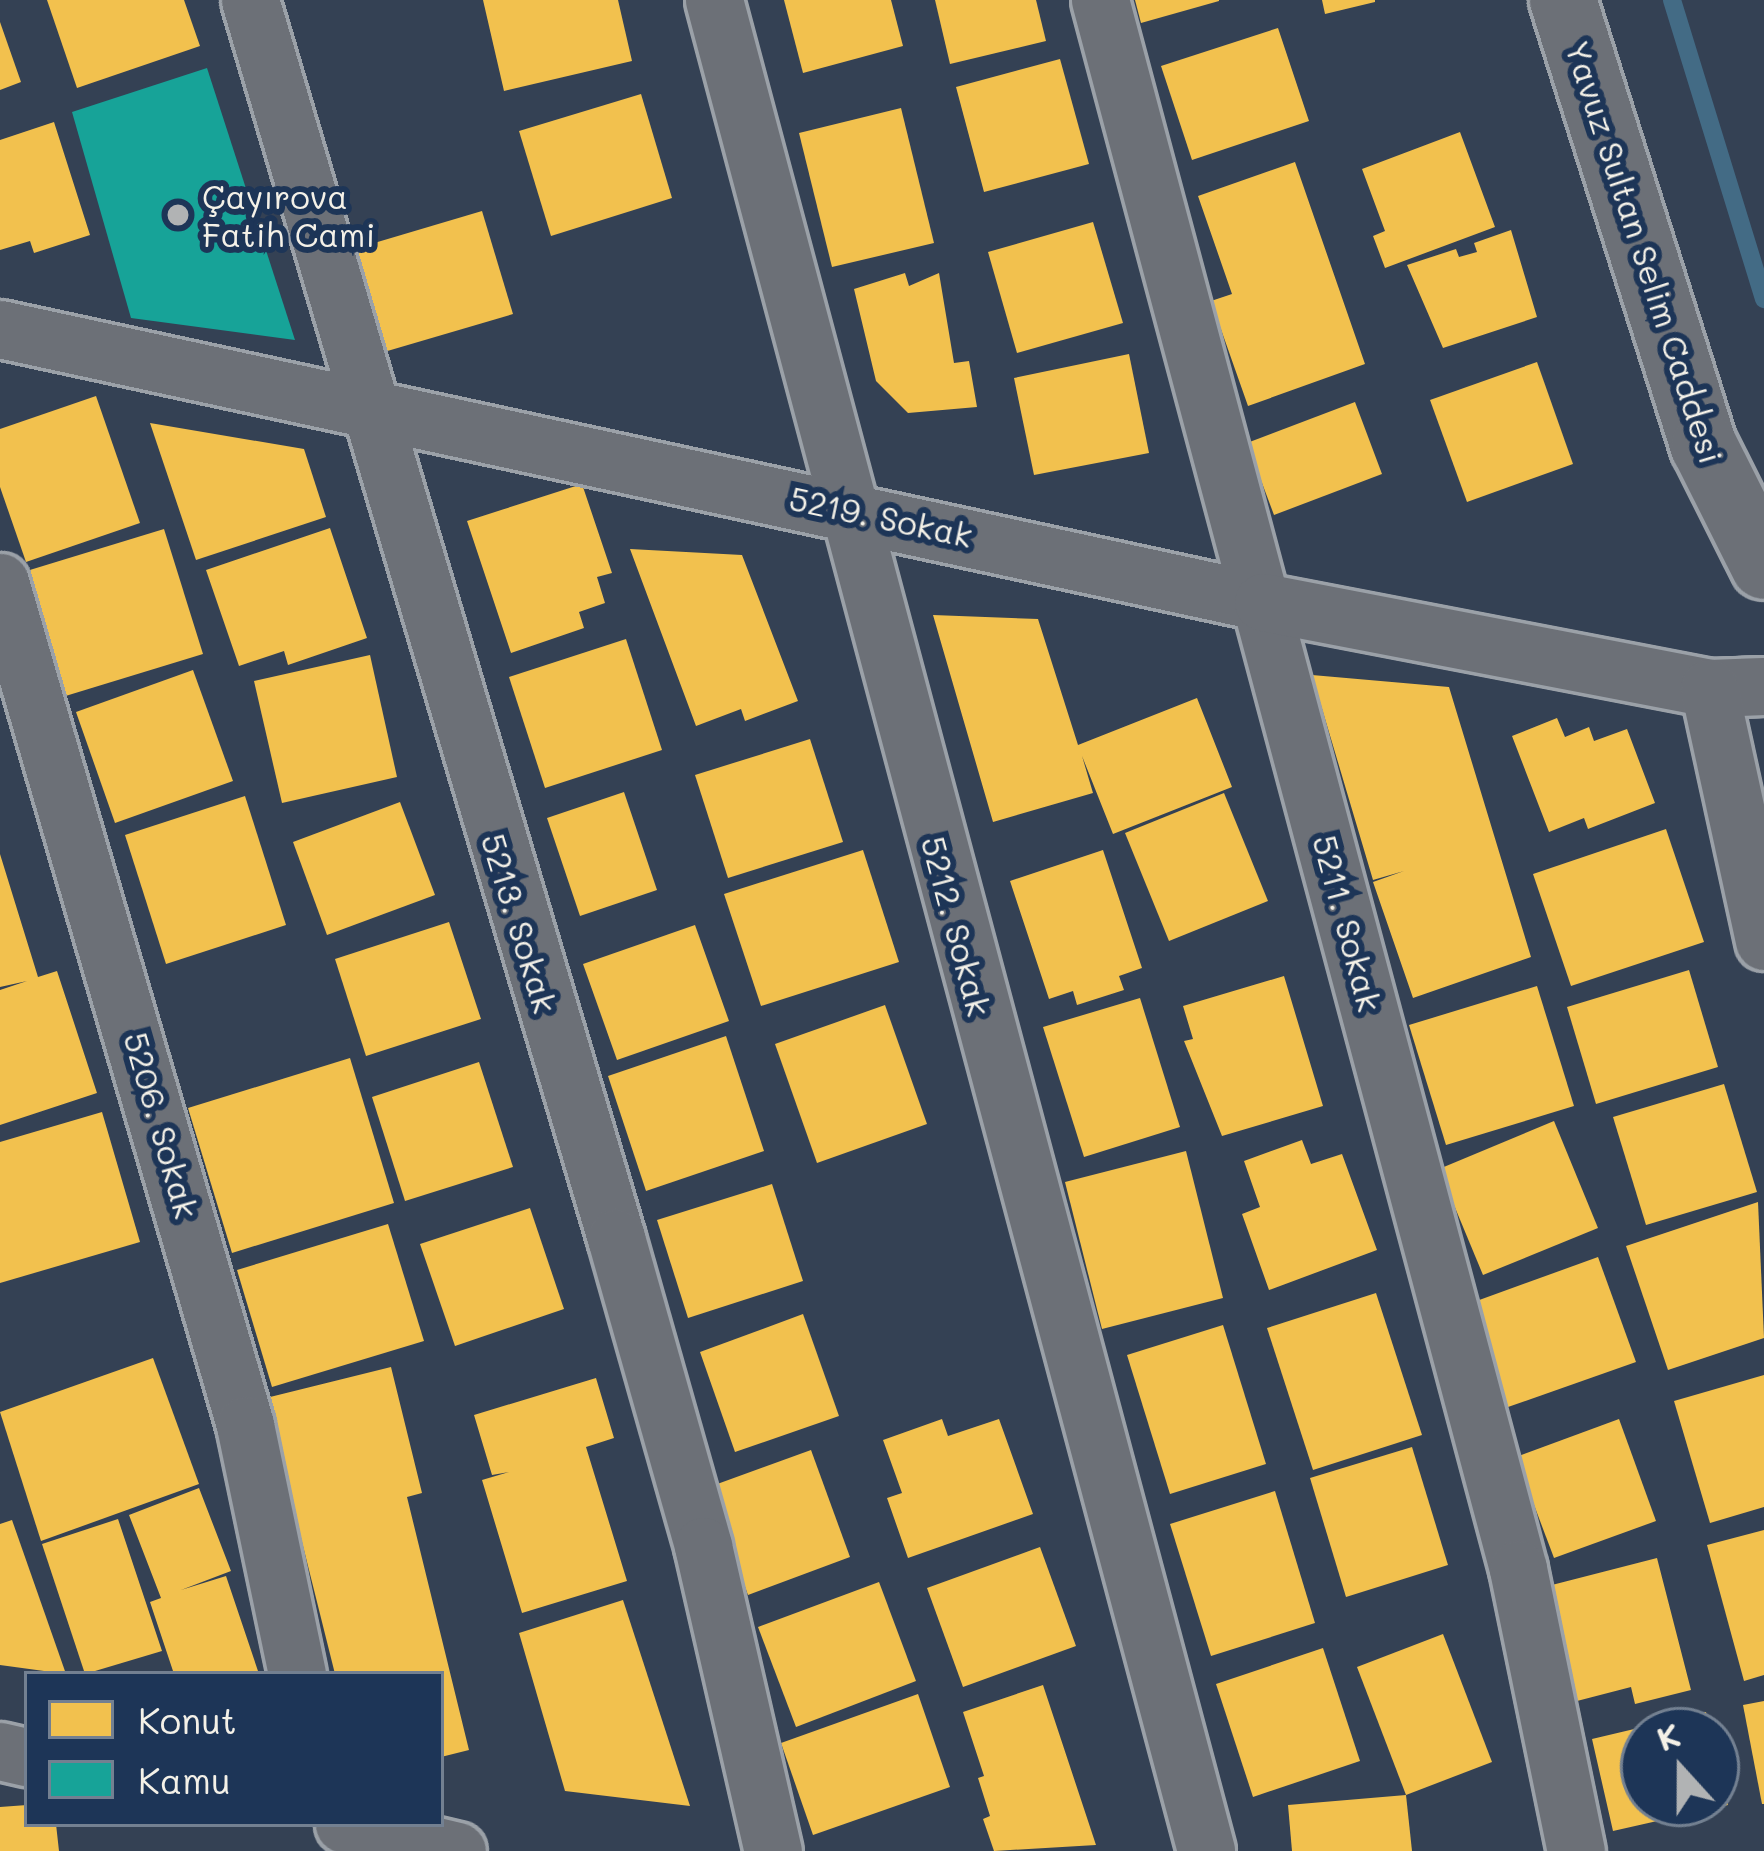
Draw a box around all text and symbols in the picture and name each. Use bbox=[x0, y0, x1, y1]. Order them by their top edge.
street label: Yavuz Sultan Selim Caddesi bbox=[1558, 36, 1732, 468]
place label: Çayırova Fatih Cami bbox=[202, 176, 375, 254]
marker: Çayırova Fatih Cami bbox=[165, 202, 191, 228]
street label: 5219. Sokak bbox=[786, 477, 976, 555]
street label: 5213. Sokak bbox=[474, 828, 566, 1018]
street label: 5211. Sokak bbox=[1305, 830, 1391, 1016]
street label: 5212. Sokak bbox=[914, 832, 1000, 1020]
street label: 5206. Sokak bbox=[117, 1027, 207, 1223]
legend bbox=[24, 1671, 444, 1827]
text: Konut bbox=[138, 1696, 237, 1743]
north arrow bbox=[1620, 1707, 1740, 1827]
text: K bbox=[1650, 1712, 1686, 1760]
text: Kamu bbox=[138, 1756, 231, 1803]

